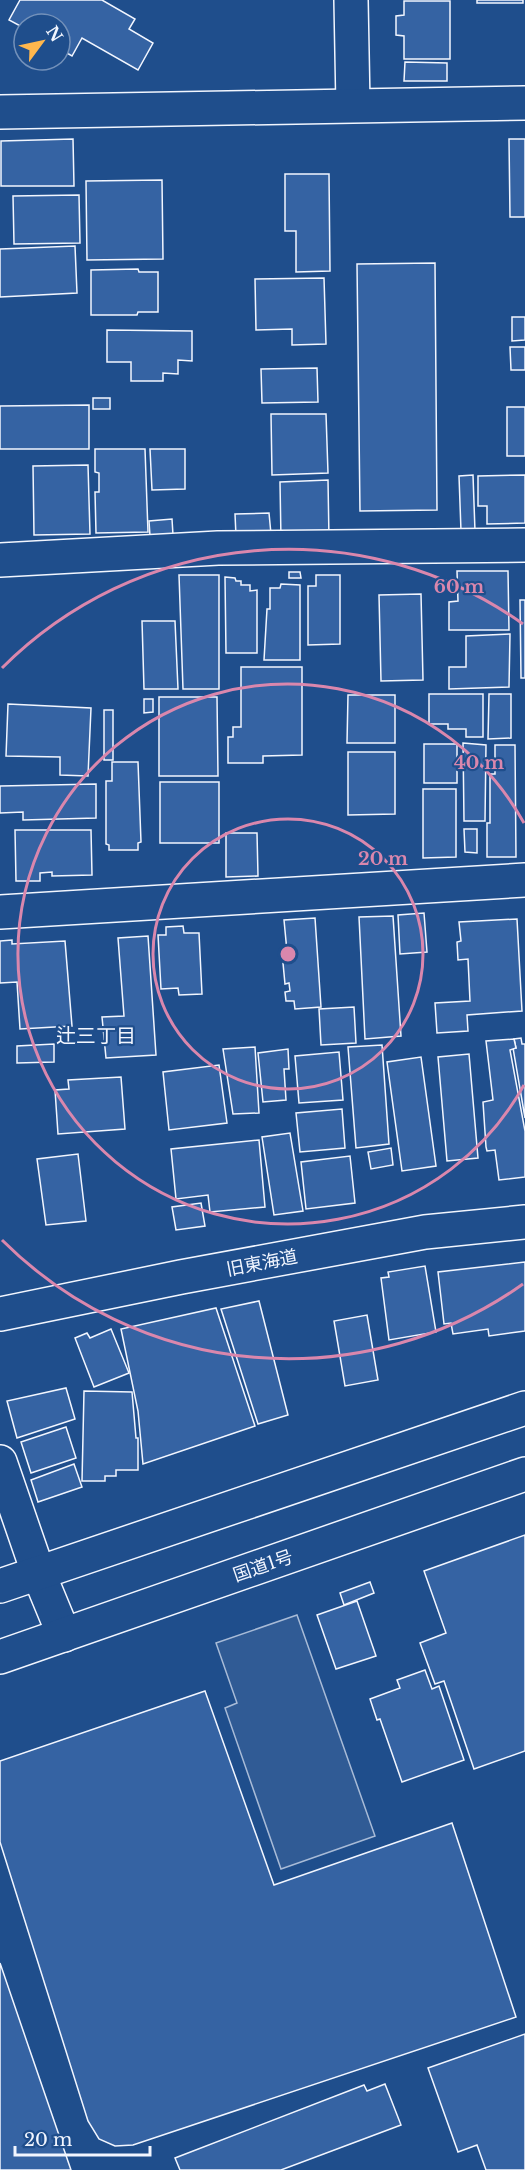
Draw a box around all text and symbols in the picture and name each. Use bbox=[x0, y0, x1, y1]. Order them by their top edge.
north arrow bbox=[12, 12, 72, 72]
text: N bbox=[42, 22, 67, 46]
text: 60 m bbox=[434, 576, 484, 598]
text: 40 m bbox=[454, 752, 504, 774]
text: 20 m bbox=[358, 848, 408, 870]
centre of rings bbox=[278, 944, 298, 964]
district label: 辻三丁目 bbox=[56, 1024, 136, 1048]
street label: 旧東海道 bbox=[225, 1245, 299, 1281]
street label: 国道1号 bbox=[230, 1546, 296, 1586]
scale bar bbox=[15, 2119, 150, 2157]
text: 20 m bbox=[24, 2129, 72, 2151]

